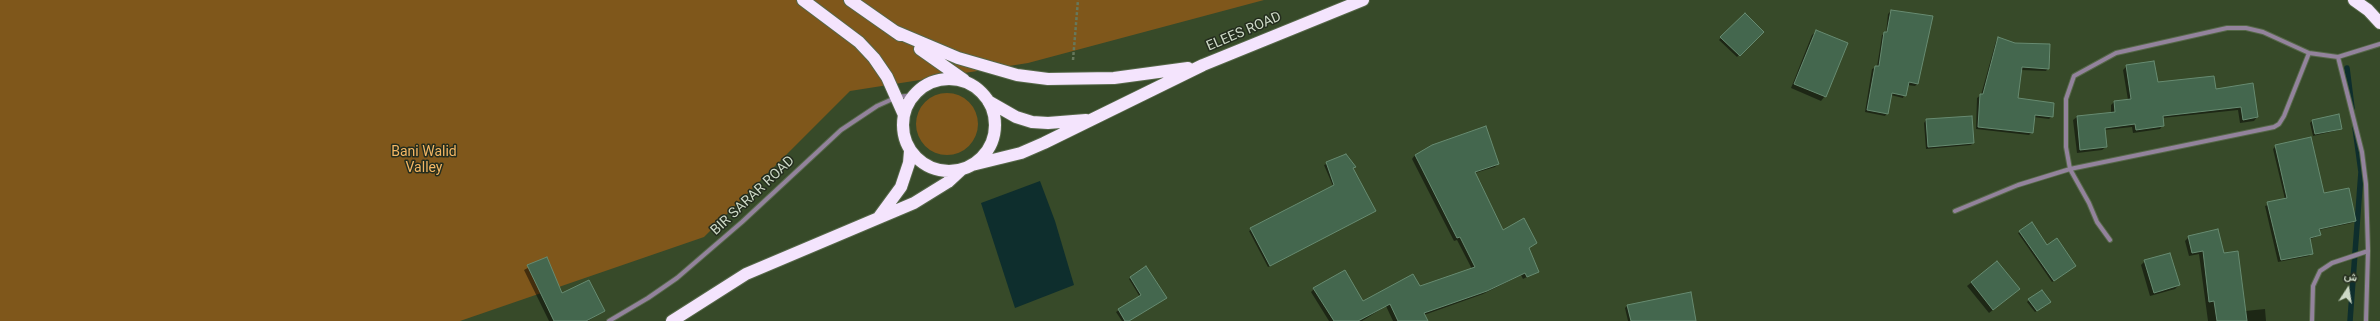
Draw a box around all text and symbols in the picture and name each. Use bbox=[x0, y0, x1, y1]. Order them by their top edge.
street label: ELEES ROAD bbox=[1204, 9, 1284, 55]
park label: Bani Walid Valley bbox=[391, 144, 457, 176]
street label: BIR SARAR ROAD bbox=[708, 153, 798, 239]
north arrow bbox=[2328, 269, 2368, 309]
text: ش bbox=[2343, 269, 2358, 285]

